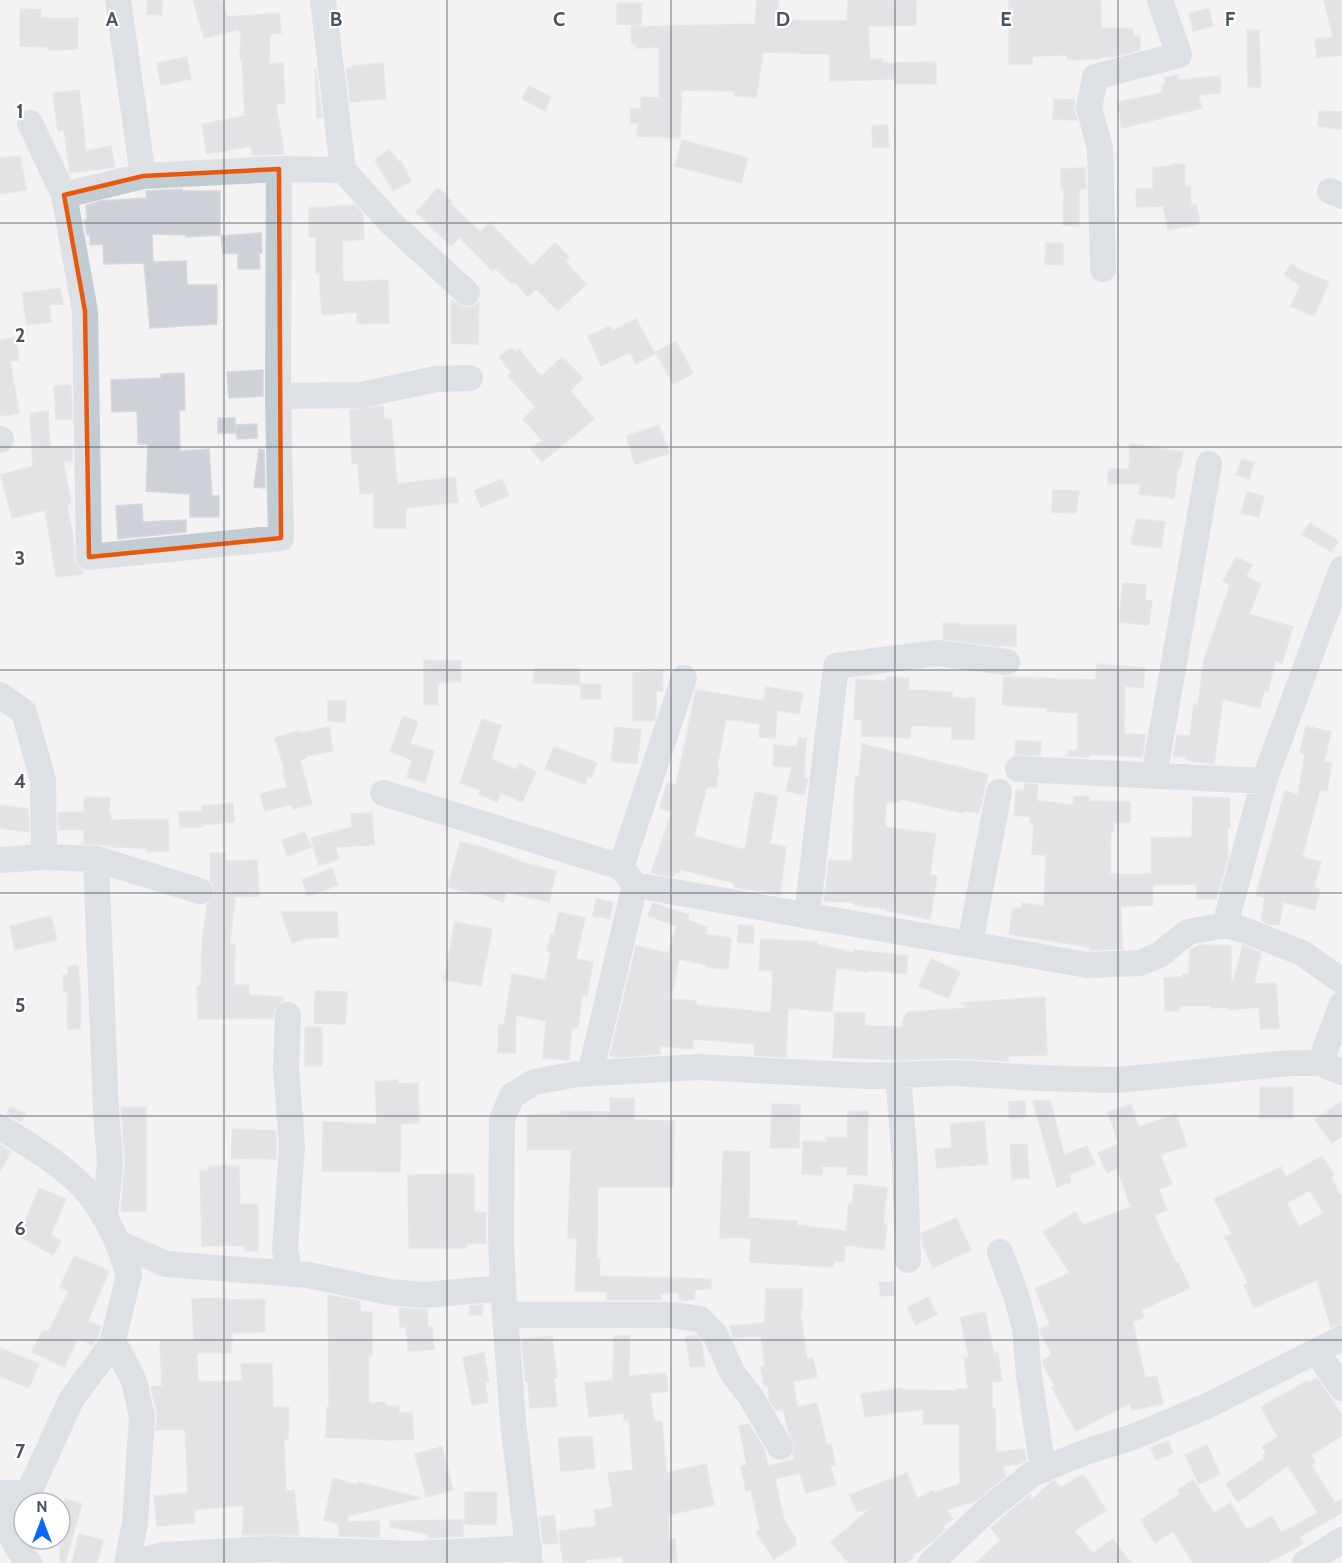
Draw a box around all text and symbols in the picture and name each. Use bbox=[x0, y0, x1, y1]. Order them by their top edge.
text: A bbox=[106, 7, 119, 31]
text: B bbox=[330, 7, 342, 31]
text: C bbox=[553, 7, 565, 31]
text: D bbox=[776, 7, 790, 31]
text: E bbox=[1000, 7, 1012, 31]
text: F bbox=[1225, 7, 1236, 31]
text: 1 bbox=[16, 99, 24, 123]
text: 2 bbox=[15, 323, 25, 347]
text: 3 bbox=[15, 546, 25, 570]
text: 4 bbox=[14, 769, 26, 793]
text: 5 bbox=[15, 993, 25, 1017]
text: 6 bbox=[14, 1216, 26, 1240]
text: 7 bbox=[15, 1439, 26, 1463]
north arrow bbox=[12, 1491, 72, 1551]
text: N bbox=[36, 1497, 48, 1516]

